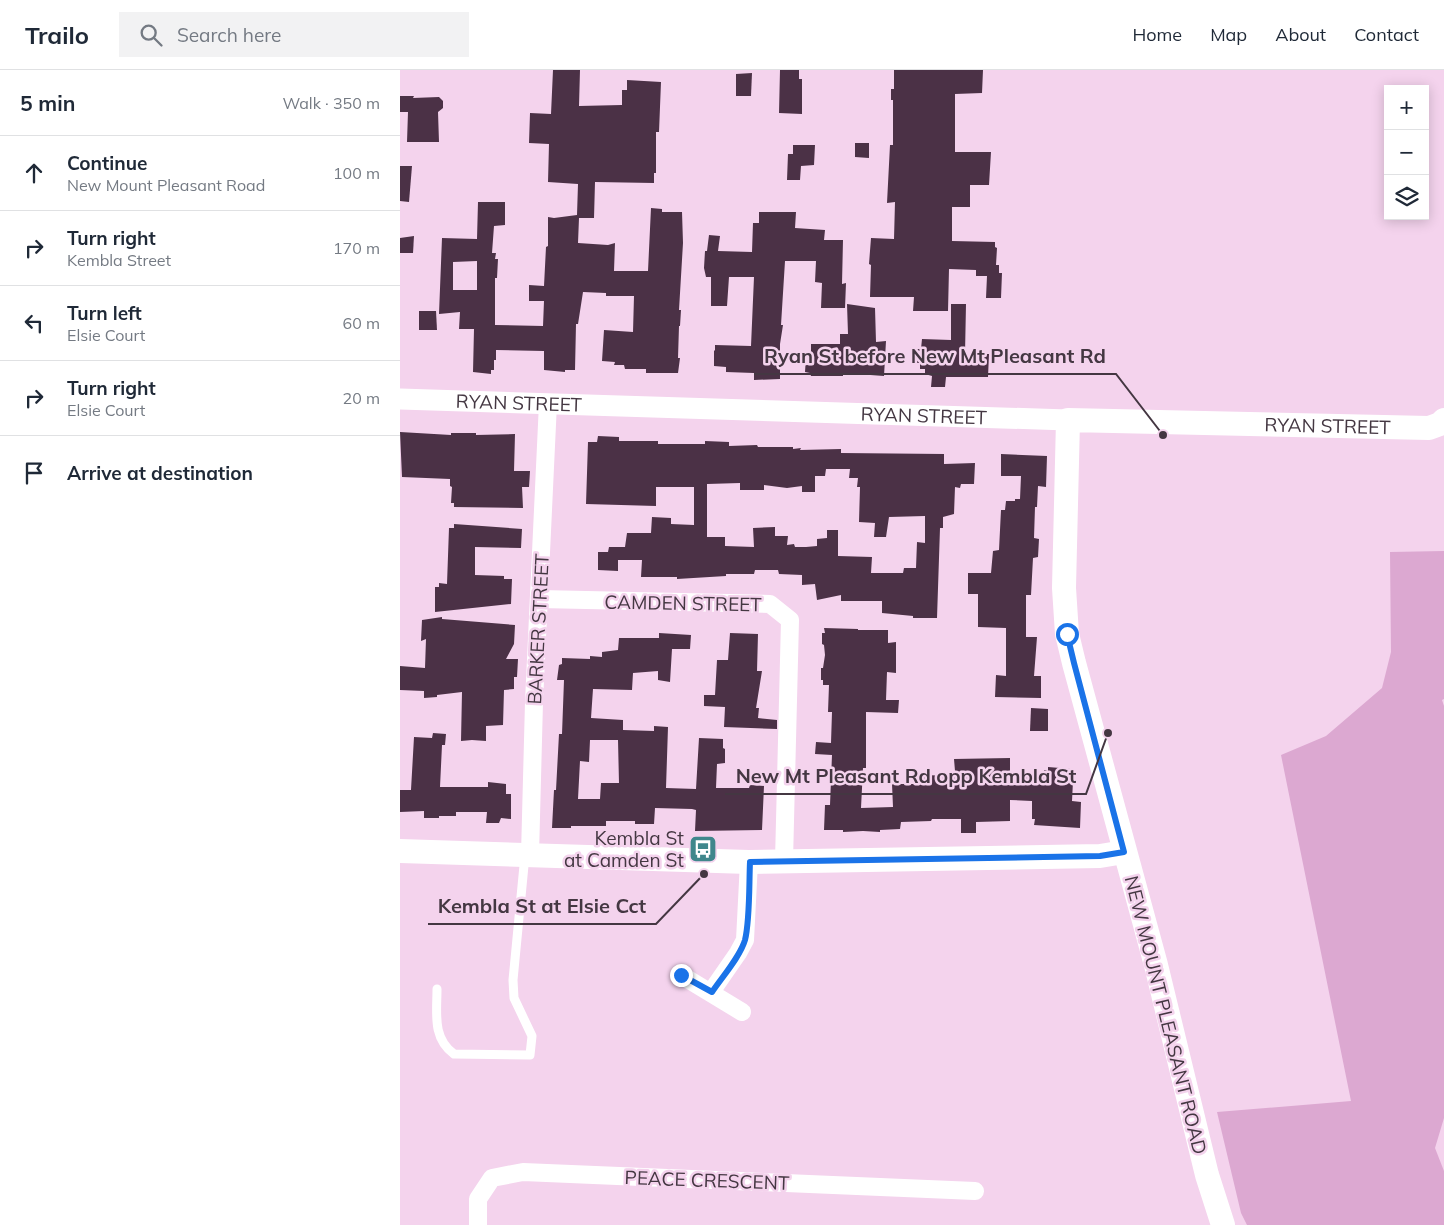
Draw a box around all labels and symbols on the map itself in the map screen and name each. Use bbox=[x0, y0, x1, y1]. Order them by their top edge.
callout: Ryan St before New Mt Pleasant Rd bbox=[754, 339, 1116, 374]
text: Ryan St before New Mt Pleasant Rd bbox=[764, 343, 1106, 368]
street label: RYAN STREET bbox=[455, 389, 583, 417]
street label: RYAN STREET bbox=[860, 401, 988, 429]
street label: RYAN STREET bbox=[1264, 412, 1391, 439]
street label: BARKER STREET bbox=[522, 552, 554, 705]
street label: CAMDEN STREET bbox=[604, 590, 762, 616]
route start bbox=[1056, 623, 1079, 646]
callout: New Mt Pleasant Rd opp Kembla St bbox=[725, 759, 1086, 794]
text: New Mt Pleasant Rd opp Kembla St bbox=[736, 763, 1077, 788]
place label: Kembla St at Camden St bbox=[564, 826, 684, 872]
bus stop icon: Kembla St at Camden St bbox=[688, 834, 718, 864]
street label: NEW MOUNT PLEASANT ROAD bbox=[1120, 873, 1212, 1157]
callout: Kembla St at Elsie Cct bbox=[428, 889, 656, 924]
text: Kembla St at Elsie Cct bbox=[438, 893, 647, 918]
route end bbox=[670, 964, 693, 987]
street label: PEACE CRESCENT bbox=[624, 1165, 790, 1195]

